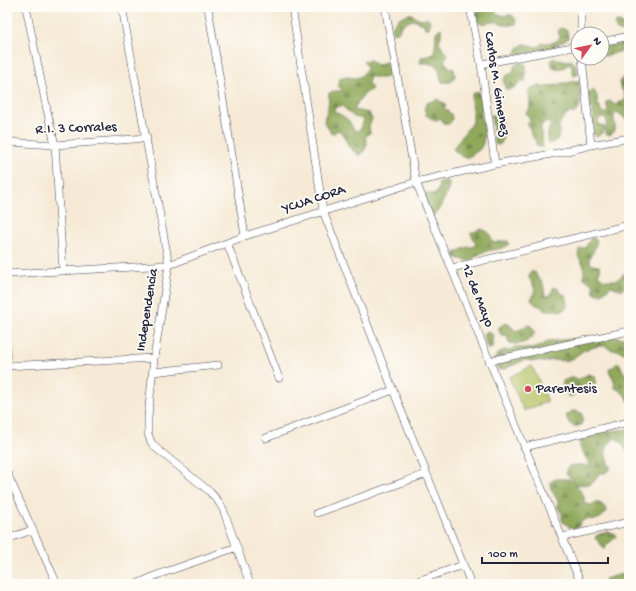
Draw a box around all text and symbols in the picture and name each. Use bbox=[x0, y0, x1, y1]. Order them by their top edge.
north arrow bbox=[570, 26, 610, 66]
street label: Carlos M. Gimenez bbox=[479, 30, 513, 138]
text: N bbox=[590, 35, 604, 48]
street label: R.I. 3 Corrales bbox=[35, 119, 118, 139]
street label: YCUA CORA bbox=[278, 182, 348, 219]
street label: 12 de Mayo bbox=[456, 261, 497, 330]
street label: Independencia bbox=[133, 266, 163, 353]
place label: Parentesis bbox=[535, 381, 597, 398]
marker: Parentesis bbox=[523, 384, 533, 394]
scale bar bbox=[482, 539, 608, 565]
text: 100 m bbox=[487, 548, 518, 562]

